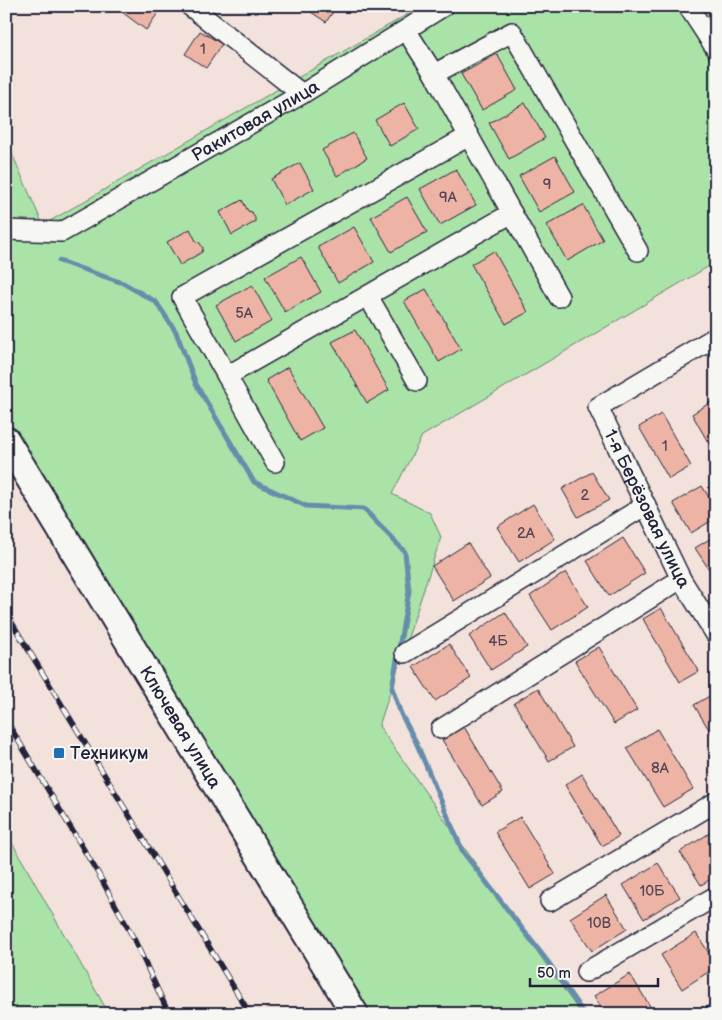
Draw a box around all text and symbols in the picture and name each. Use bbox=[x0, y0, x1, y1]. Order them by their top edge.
house number: 1 bbox=[200, 40, 206, 59]
street label: Ракитовая улица bbox=[188, 75, 323, 166]
house number: 9 bbox=[543, 175, 551, 194]
house number: 9А bbox=[439, 188, 458, 207]
house number: 5А bbox=[235, 304, 254, 323]
street label: 1-я Берёзовая улица bbox=[600, 426, 695, 592]
house number: 1 bbox=[662, 437, 668, 456]
house number: 2 bbox=[581, 486, 590, 505]
house number: 2А bbox=[517, 524, 536, 543]
house number: 4Б bbox=[488, 632, 508, 651]
street label: Ключевая улица bbox=[135, 662, 226, 792]
place label: Техникум bbox=[70, 743, 149, 764]
marker: Техникум bbox=[52, 746, 66, 760]
house number: 8А bbox=[651, 759, 670, 778]
house number: 10Б bbox=[639, 882, 665, 901]
house number: 10В bbox=[587, 914, 612, 933]
scale bar bbox=[530, 955, 657, 987]
text: 50 m bbox=[537, 964, 571, 983]

